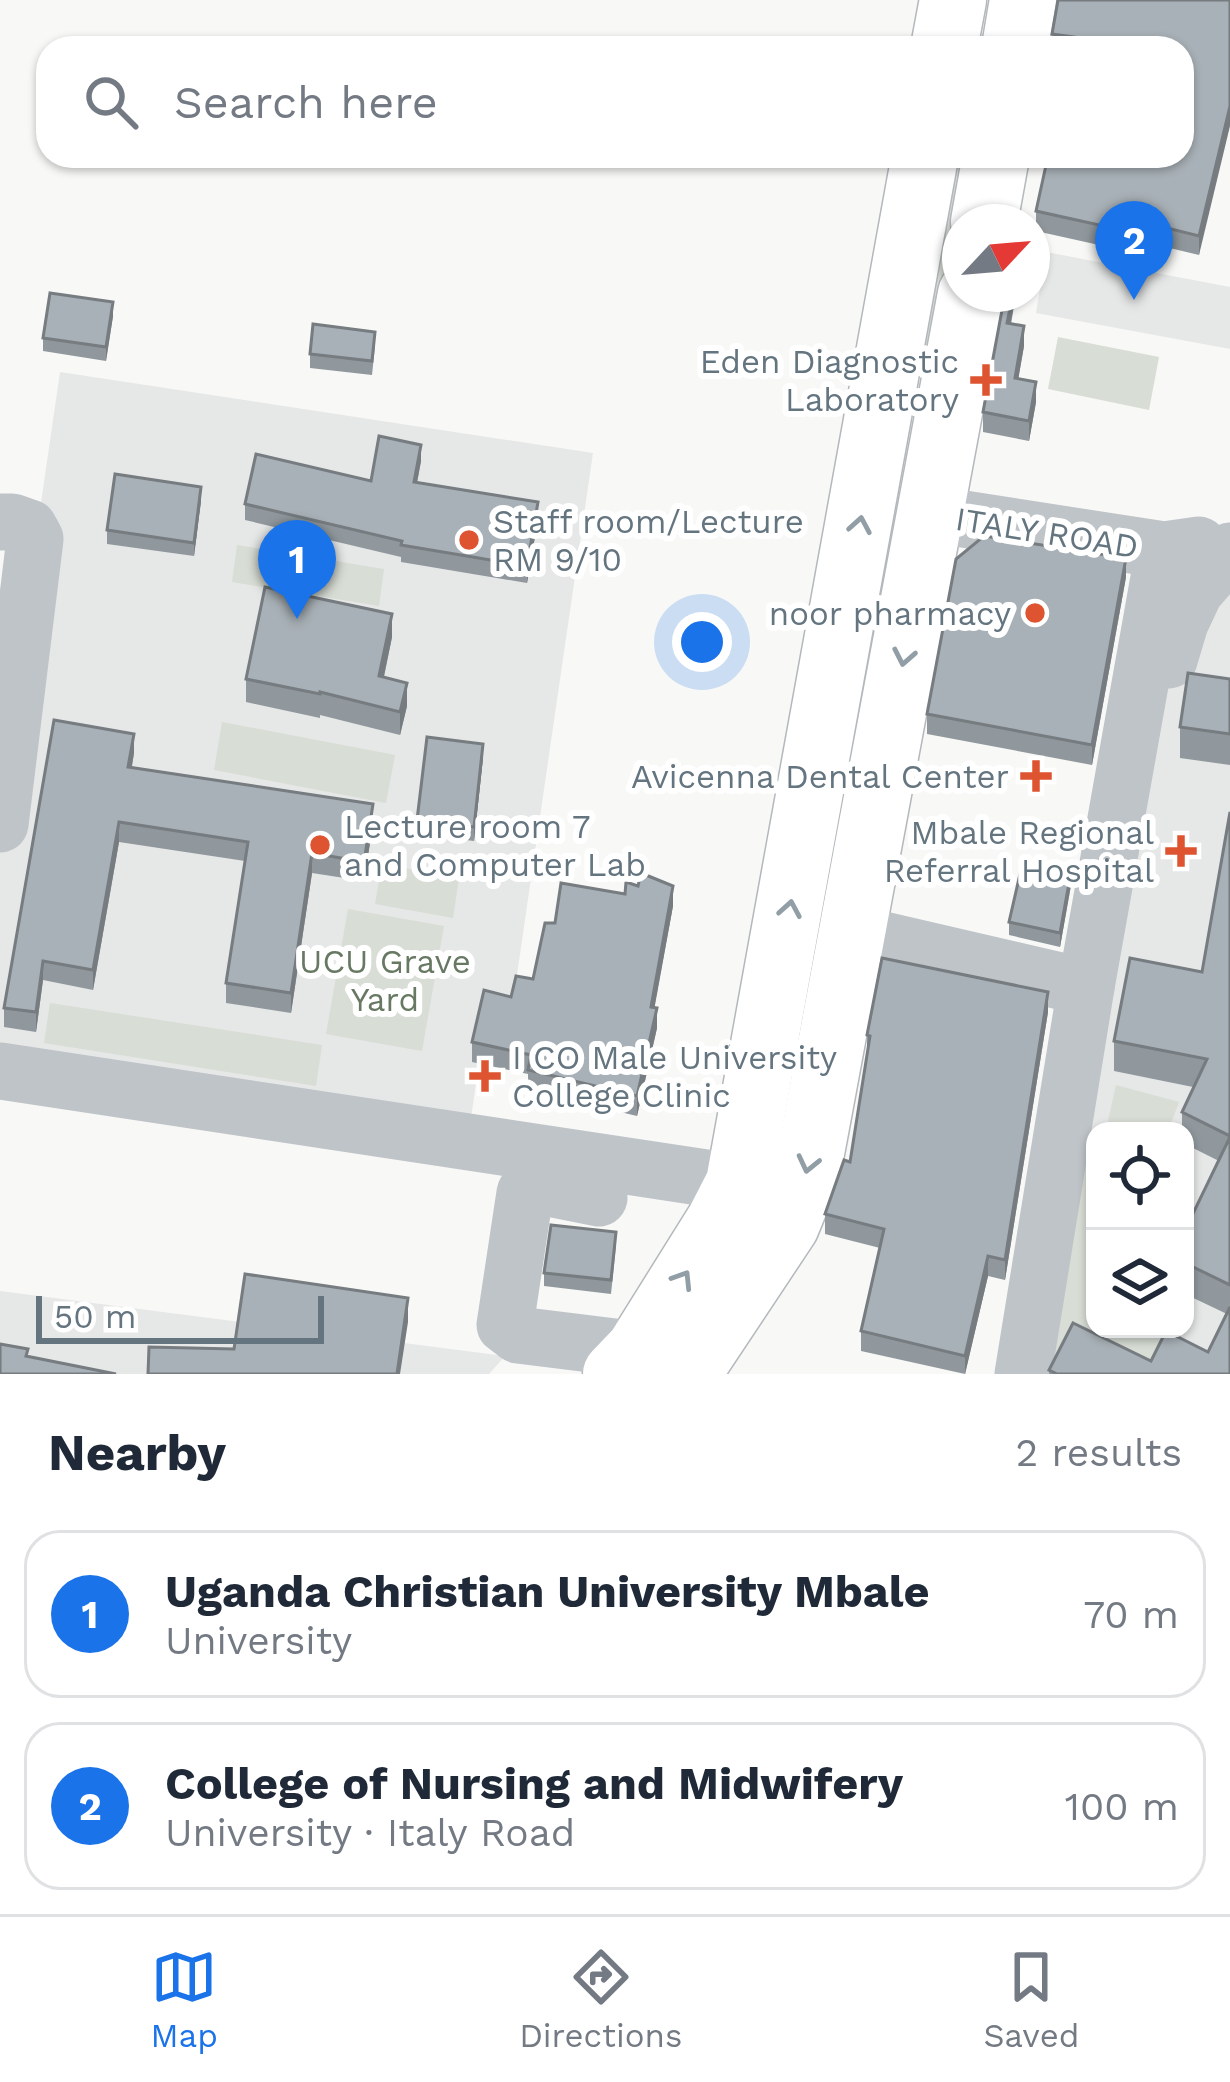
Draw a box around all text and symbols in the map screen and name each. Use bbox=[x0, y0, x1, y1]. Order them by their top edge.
search box bbox=[36, 36, 1194, 168]
icon: search bbox=[78, 69, 144, 135]
text: Search here bbox=[174, 76, 438, 129]
pin: 2 bbox=[1095, 201, 1173, 300]
north arrow bbox=[942, 204, 1050, 312]
place label: Eden Diagnostic Laboratory bbox=[700, 342, 959, 419]
marker: Eden Diagnostic Laboratory bbox=[970, 364, 1002, 396]
street label: ITALY ROAD bbox=[953, 499, 1141, 566]
place label: Staff room/Lecture RM 9/10 bbox=[493, 502, 804, 579]
one-way arrow bbox=[846, 515, 872, 535]
pin: 1 bbox=[258, 520, 336, 619]
marker: Staff room/Lecture RM 9/10 bbox=[456, 527, 482, 553]
place label: noor pharmacy bbox=[769, 594, 1011, 633]
marker: noor pharmacy bbox=[1022, 600, 1048, 626]
your location bbox=[672, 612, 732, 672]
one-way arrow bbox=[892, 647, 918, 667]
place label: Avicenna Dental Center bbox=[631, 757, 1009, 796]
marker: Avicenna Dental Center bbox=[1020, 760, 1052, 792]
place label: Lecture room 7 and Computer Lab bbox=[344, 807, 646, 884]
place label: Mbale Regional Referral Hospital bbox=[884, 813, 1154, 890]
marker: Lecture room 7 and Computer Lab bbox=[307, 832, 333, 858]
marker: Mbale Regional Referral Hospital bbox=[1165, 835, 1197, 867]
one-way arrow bbox=[777, 899, 802, 919]
park label: UCU Grave Yard bbox=[299, 942, 471, 1019]
place label: I CO Male University College Clinic bbox=[512, 1038, 837, 1115]
marker: I CO Male University College Clinic bbox=[469, 1060, 501, 1092]
map controls bbox=[1086, 1122, 1194, 1338]
button: locate bbox=[1086, 1122, 1194, 1230]
one-way arrow bbox=[796, 1153, 821, 1173]
button: layers bbox=[1086, 1230, 1194, 1338]
one-way arrow bbox=[669, 1270, 691, 1292]
scale bar bbox=[36, 1290, 324, 1343]
text: 50 m bbox=[54, 1297, 136, 1336]
text: Nearby bbox=[48, 1423, 226, 1482]
text: 2 results bbox=[1016, 1430, 1182, 1475]
text: Uganda Christian University Mbale bbox=[165, 1565, 930, 1618]
text: 1 bbox=[82, 1592, 98, 1637]
text: 70 m bbox=[1083, 1592, 1179, 1637]
text: University bbox=[165, 1618, 352, 1663]
text: College of Nursing and Midwifery bbox=[165, 1757, 903, 1810]
text: 2 bbox=[78, 1784, 102, 1829]
text: 100 m bbox=[1065, 1784, 1179, 1829]
text: University · Italy Road bbox=[165, 1810, 575, 1855]
tab: Map bbox=[151, 1944, 218, 2055]
tab: Directions bbox=[519, 1944, 682, 2055]
tab: Saved bbox=[984, 1944, 1079, 2055]

